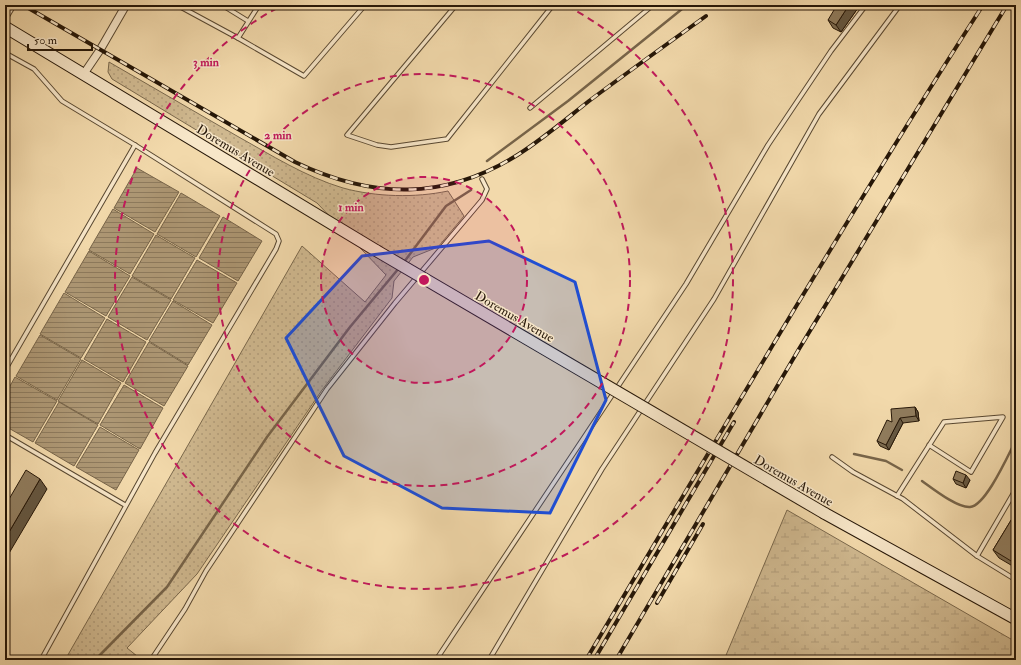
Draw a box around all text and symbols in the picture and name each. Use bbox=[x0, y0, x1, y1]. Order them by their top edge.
scale bar bbox=[28, 26, 92, 52]
text: 50 m bbox=[34, 33, 58, 48]
text: 3 min bbox=[193, 55, 220, 70]
street label: Doremus Avenue bbox=[193, 121, 278, 181]
text: 2 min bbox=[264, 128, 292, 143]
text: 1 min bbox=[338, 200, 365, 215]
centre of rings bbox=[417, 273, 431, 287]
street label: Doremus Avenue bbox=[472, 288, 557, 346]
street label: Doremus Avenue bbox=[751, 452, 836, 510]

